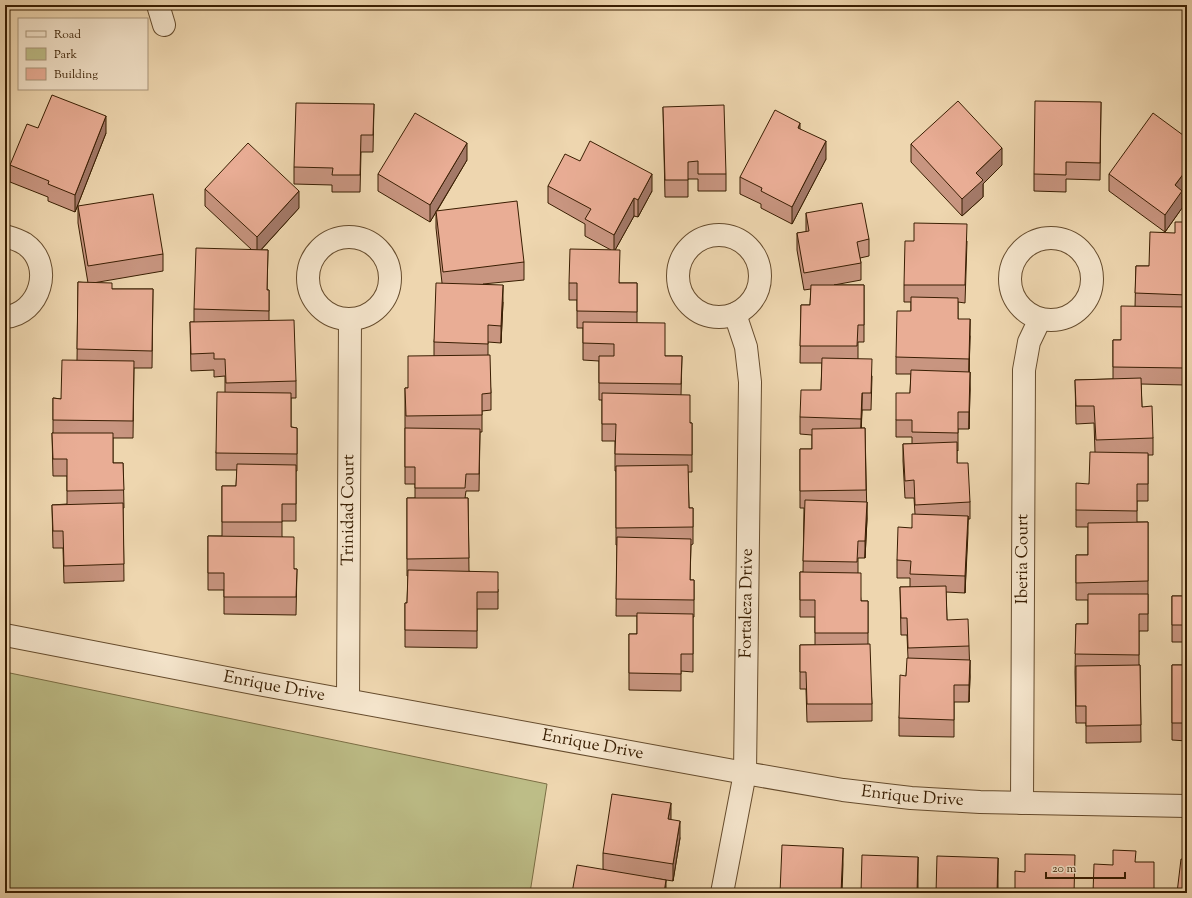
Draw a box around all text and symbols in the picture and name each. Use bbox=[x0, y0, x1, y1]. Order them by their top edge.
legend bbox=[18, 18, 148, 90]
text: Road bbox=[54, 26, 81, 44]
text: Park bbox=[54, 46, 77, 64]
text: Building bbox=[54, 66, 98, 84]
street label: Trinidad Court bbox=[337, 454, 361, 566]
street label: Iberia Court bbox=[1011, 514, 1035, 604]
street label: Fortaleza Drive bbox=[734, 548, 760, 658]
street label: Enrique Drive bbox=[221, 666, 327, 708]
street label: Enrique Drive bbox=[540, 724, 646, 766]
street label: Enrique Drive bbox=[860, 780, 964, 813]
scale bar bbox=[1046, 854, 1125, 880]
text: 20 m bbox=[1052, 860, 1077, 878]

